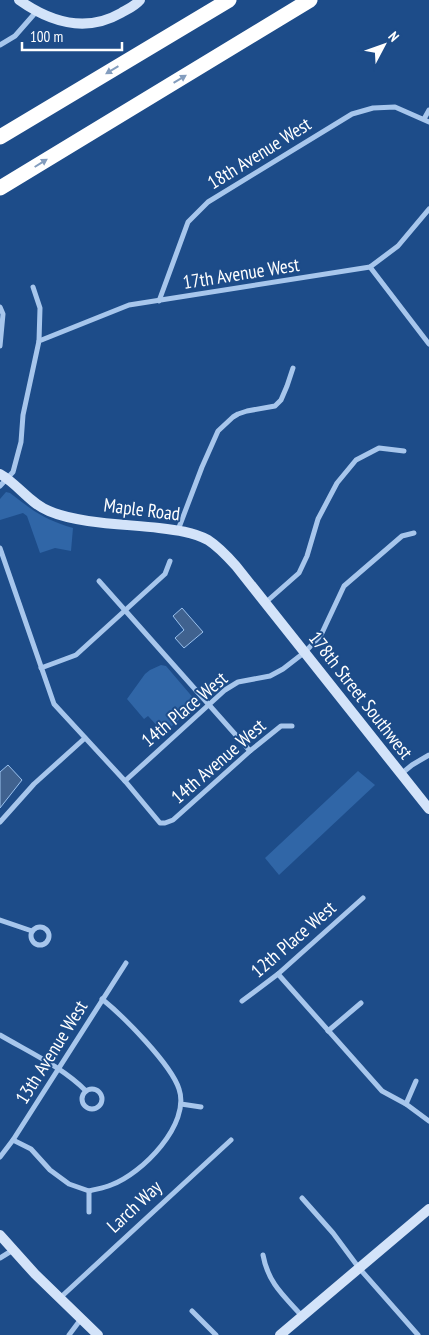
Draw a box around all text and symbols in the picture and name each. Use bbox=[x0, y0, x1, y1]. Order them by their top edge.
scale bar bbox=[22, 20, 122, 52]
north arrow bbox=[359, 20, 409, 70]
text: 100 m bbox=[30, 27, 63, 46]
text: N bbox=[385, 28, 403, 45]
one-way arrow bbox=[105, 65, 118, 74]
one-way arrow bbox=[174, 74, 187, 83]
street label: 18th Avenue West bbox=[203, 111, 316, 194]
one-way arrow bbox=[35, 158, 48, 167]
street label: 17th Avenue West bbox=[181, 252, 302, 294]
street label: Maple Road bbox=[102, 492, 182, 526]
street label: 178th Street Southwest bbox=[304, 626, 419, 764]
street label: 14th Place West bbox=[136, 666, 232, 752]
street label: 14th Avenue West bbox=[166, 713, 271, 809]
street label: 12th Place West bbox=[246, 895, 341, 982]
street label: 13th Avenue West bbox=[10, 995, 93, 1108]
street label: Larch Way bbox=[102, 1174, 167, 1237]

